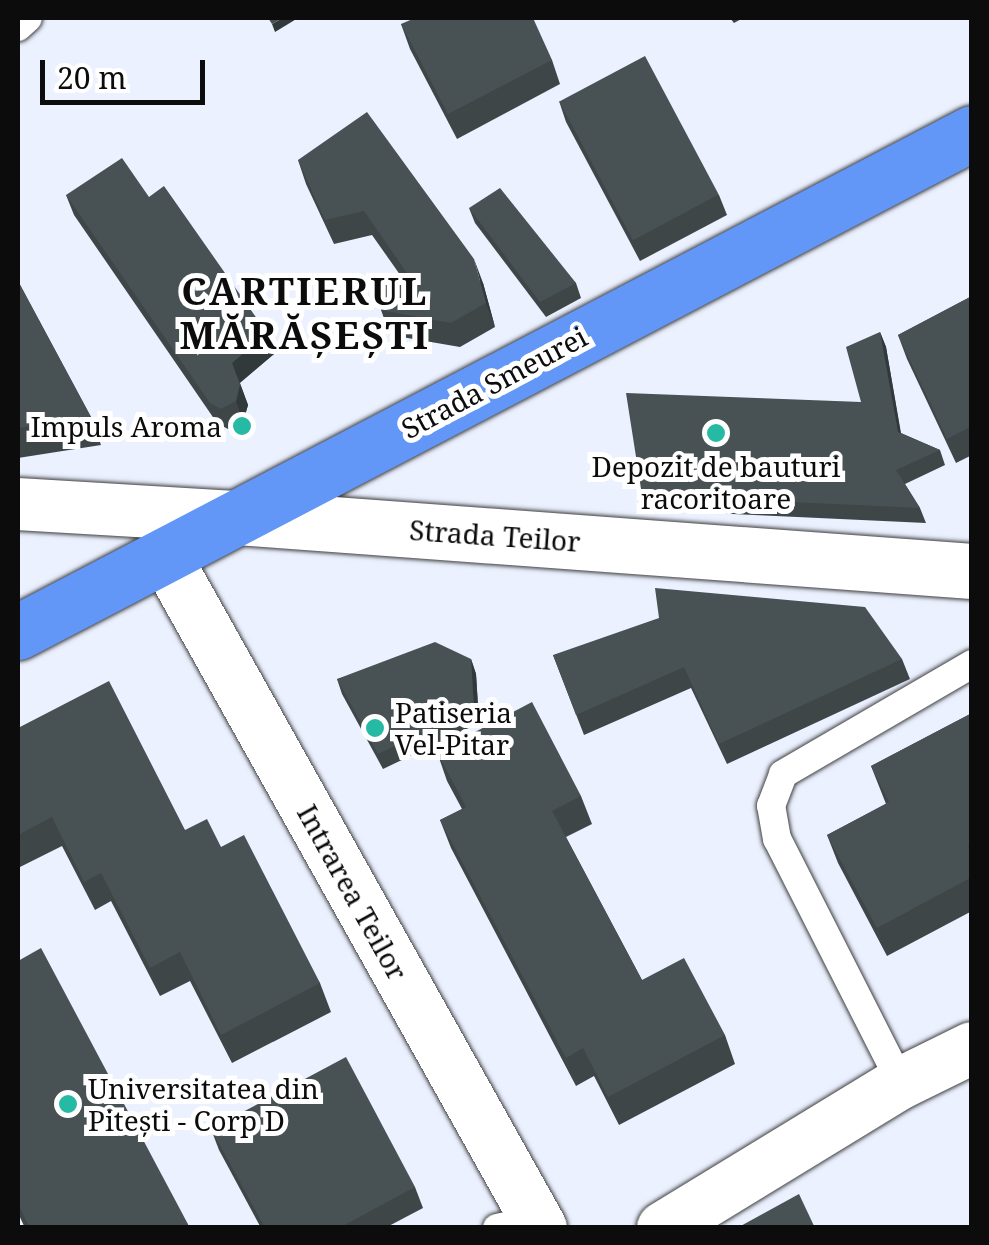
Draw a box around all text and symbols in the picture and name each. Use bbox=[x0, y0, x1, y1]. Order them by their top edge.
scale bar bbox=[45, 40, 210, 102]
text: 20 m bbox=[57, 57, 127, 98]
district label: CARTIERUL MĂRĂȘEȘTI bbox=[179, 268, 431, 358]
street label: Strada Smeurei bbox=[395, 319, 593, 445]
place label: Impuls Aroma bbox=[30, 409, 222, 443]
marker: Impuls Aroma bbox=[231, 415, 253, 437]
marker: Depozit de bauturi racoritoare bbox=[705, 422, 727, 444]
place label: Depozit de bauturi racoritoare bbox=[591, 449, 841, 515]
street label: Strada Teilor bbox=[408, 512, 582, 558]
place label: Patiseria Vel-Pitar bbox=[395, 695, 512, 761]
marker: Patiseria Vel-Pitar bbox=[364, 717, 386, 739]
street label: Intrarea Teilor bbox=[291, 798, 415, 986]
place label: Universitatea din Pitești - Corp D bbox=[88, 1071, 319, 1137]
marker: Universitatea din Pitești - Corp D bbox=[57, 1093, 79, 1115]

